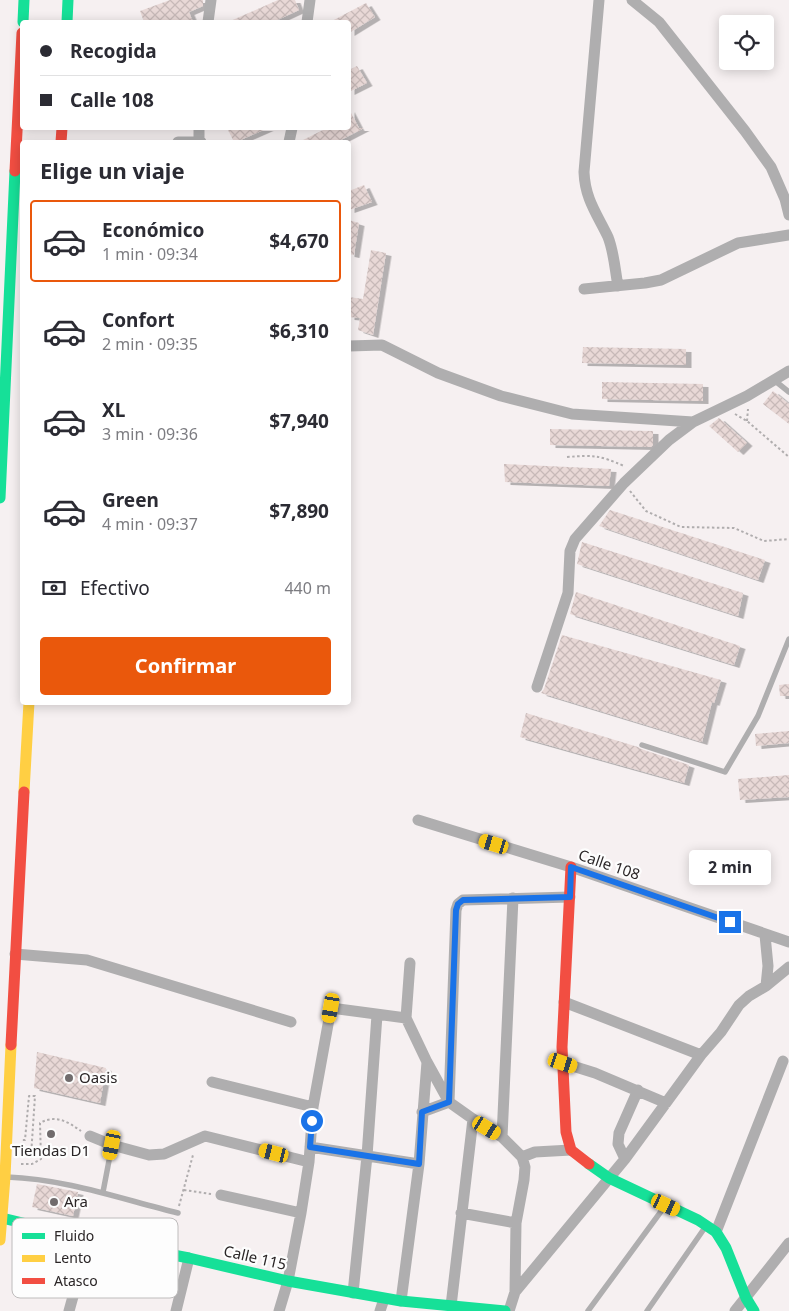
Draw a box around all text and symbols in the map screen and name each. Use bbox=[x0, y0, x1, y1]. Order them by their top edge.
map controls bbox=[719, 15, 774, 70]
button: locate bbox=[719, 15, 774, 70]
text: Recogida bbox=[70, 38, 157, 64]
text: Calle 108 bbox=[70, 87, 154, 113]
text: Elige un viaje bbox=[40, 155, 185, 185]
text: Económico bbox=[102, 217, 204, 243]
icon: car bbox=[42, 219, 87, 264]
text: $4,670 bbox=[269, 228, 329, 254]
text: 1 min · 09:34 bbox=[102, 243, 198, 265]
text: Confort bbox=[102, 307, 174, 333]
icon: car bbox=[42, 309, 87, 354]
text: $6,310 bbox=[269, 318, 329, 344]
text: 2 min · 09:35 bbox=[102, 333, 198, 355]
text: XL bbox=[102, 397, 125, 423]
icon: car bbox=[42, 399, 87, 444]
text: $7,940 bbox=[269, 408, 329, 434]
text: 3 min · 09:36 bbox=[102, 423, 198, 445]
text: Green bbox=[102, 487, 159, 513]
icon: car bbox=[42, 489, 87, 534]
text: $7,890 bbox=[269, 498, 329, 524]
text: 4 min · 09:37 bbox=[102, 513, 198, 535]
icon: cash bbox=[40, 574, 68, 602]
text: Efectivo bbox=[80, 575, 150, 601]
text: 440 m bbox=[284, 577, 331, 599]
button: Confirmar bbox=[40, 637, 331, 695]
car bbox=[477, 832, 510, 856]
street label: Calle 108 bbox=[576, 844, 643, 884]
callout: 2 min bbox=[689, 850, 771, 884]
text: 2 min bbox=[708, 856, 752, 878]
route end bbox=[719, 911, 741, 933]
car bbox=[321, 992, 340, 1024]
car bbox=[546, 1051, 579, 1075]
place label: Oasis bbox=[79, 1067, 117, 1087]
marker: Oasis bbox=[63, 1072, 75, 1084]
route start bbox=[301, 1110, 323, 1132]
car bbox=[470, 1114, 503, 1142]
marker: Tiendas D1 bbox=[45, 1128, 57, 1140]
car bbox=[101, 1129, 122, 1161]
place label: Tiendas D1 bbox=[12, 1140, 90, 1160]
car bbox=[257, 1142, 290, 1164]
place label: Ara bbox=[64, 1191, 88, 1211]
car bbox=[649, 1192, 682, 1218]
marker: Ara bbox=[48, 1196, 60, 1208]
legend bbox=[12, 1218, 178, 1298]
text: Fluido bbox=[54, 1226, 94, 1245]
street label: Calle 115 bbox=[222, 1240, 289, 1274]
text: Lento bbox=[54, 1248, 91, 1267]
text: Atasco bbox=[54, 1271, 98, 1290]

